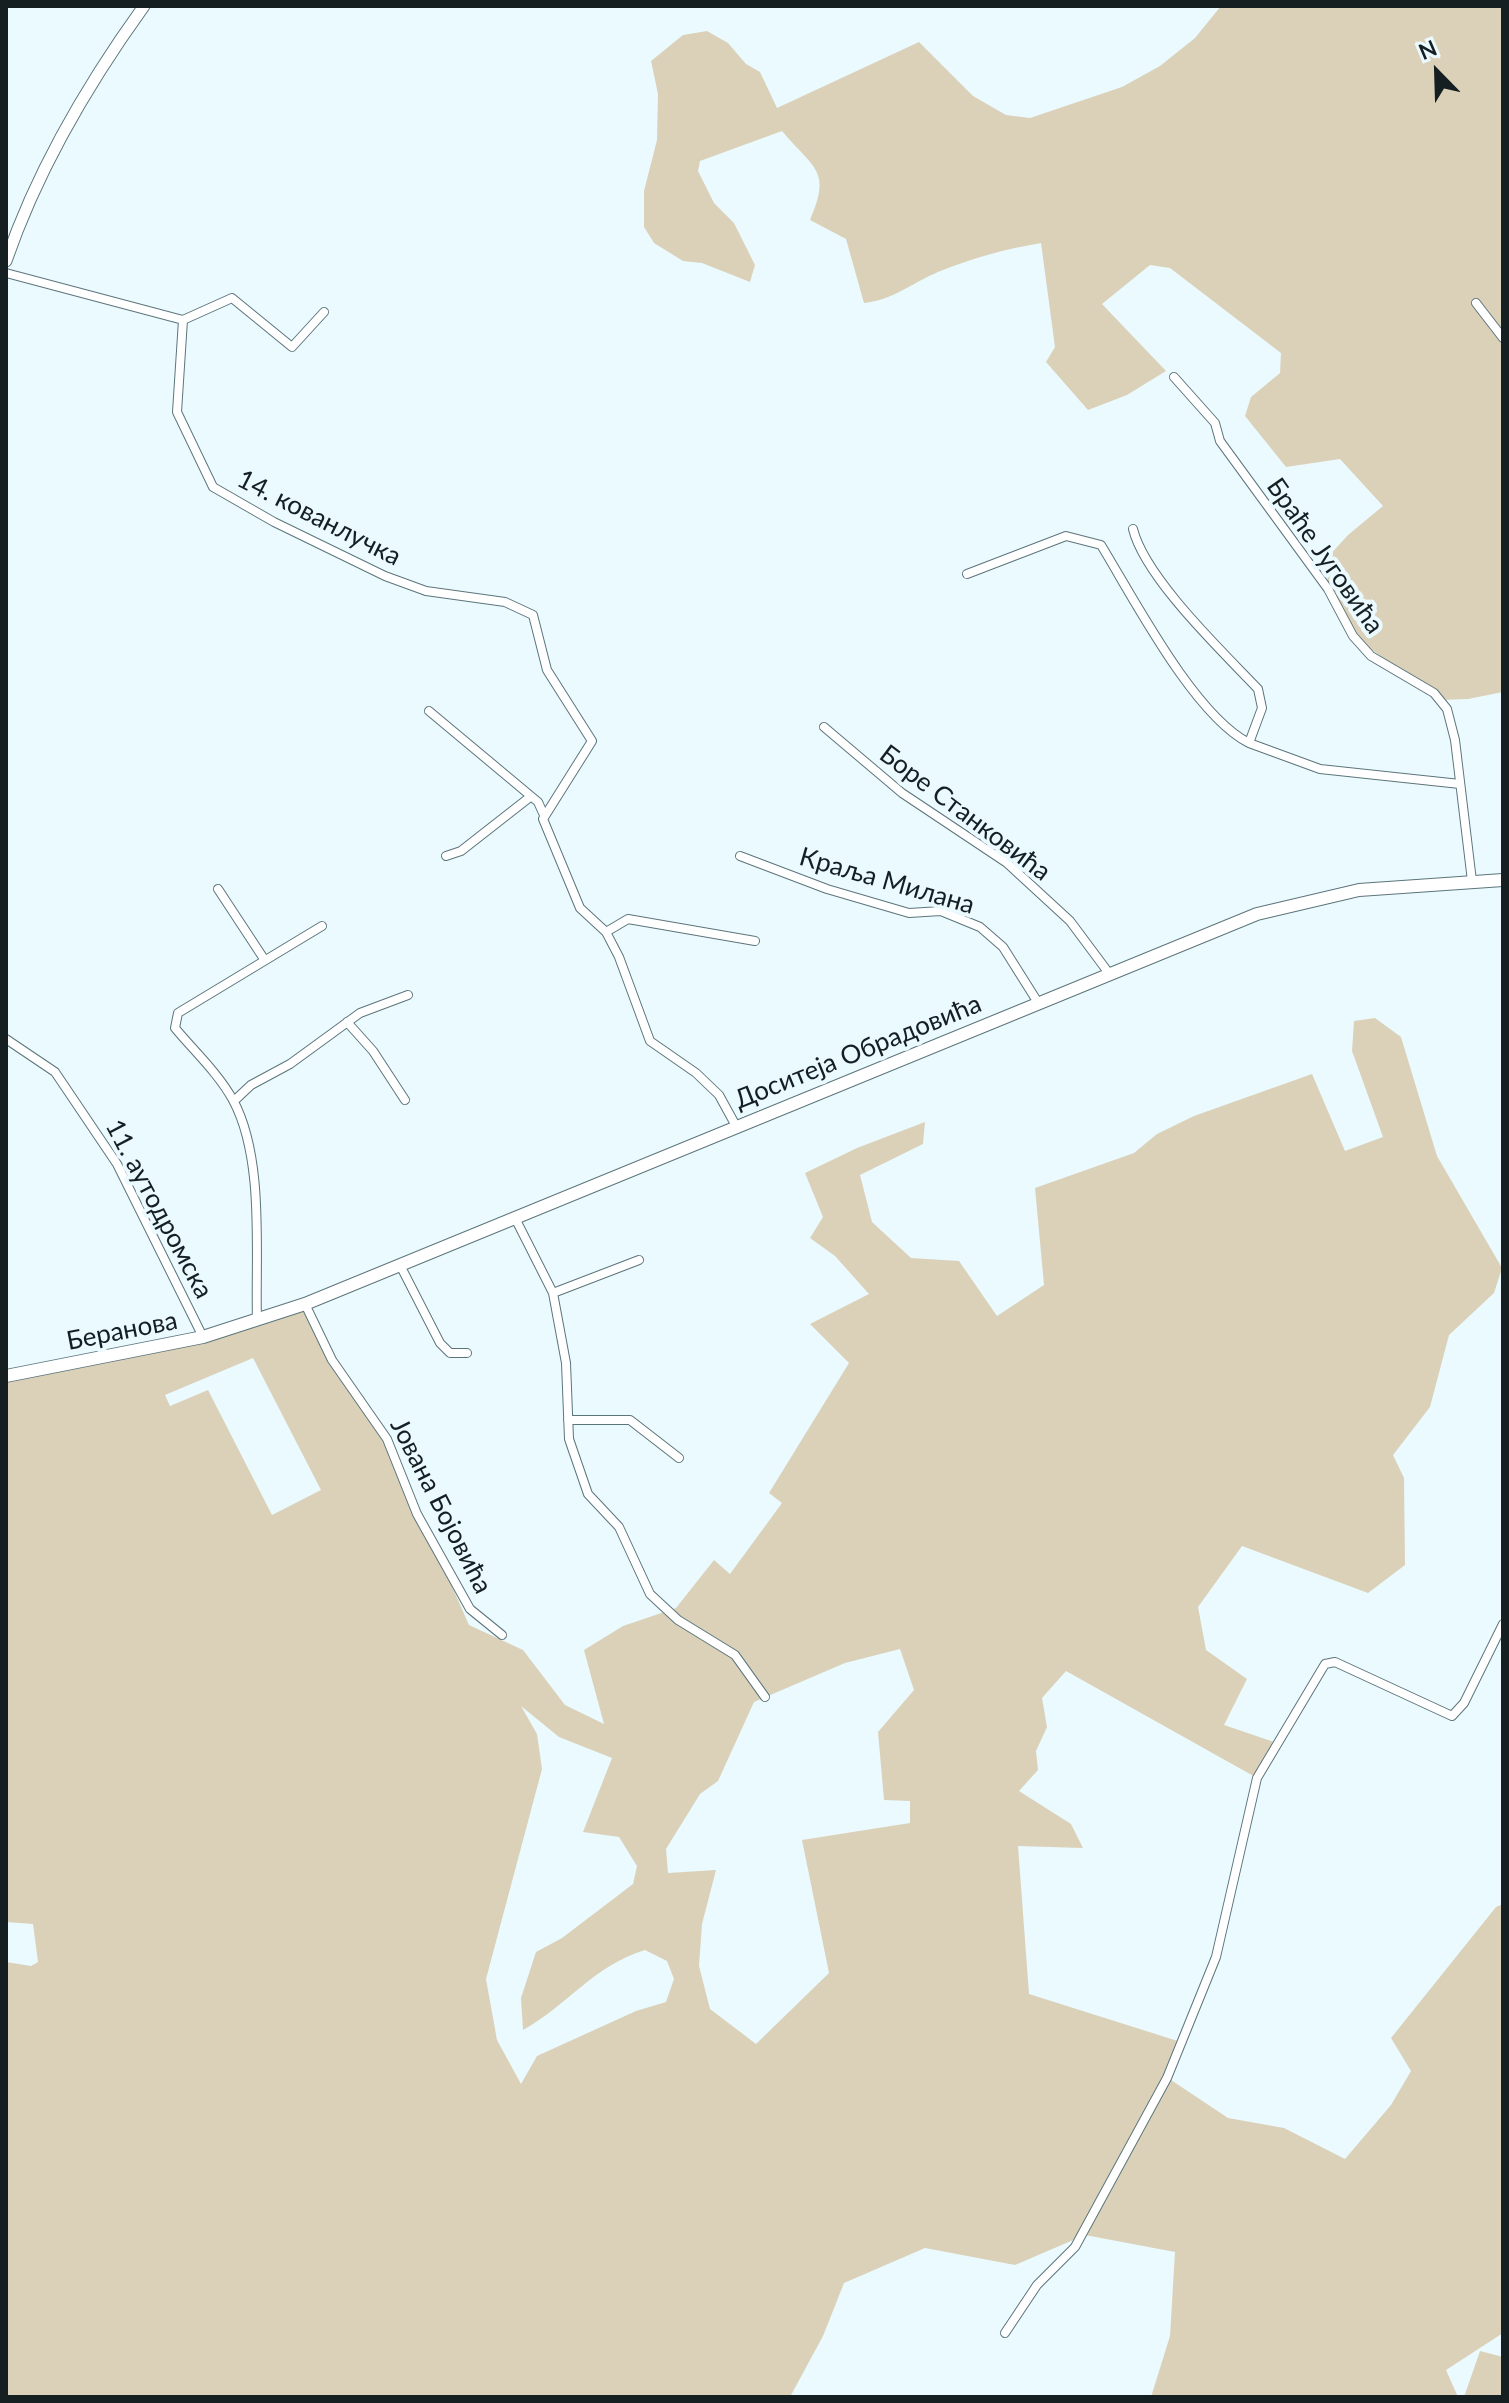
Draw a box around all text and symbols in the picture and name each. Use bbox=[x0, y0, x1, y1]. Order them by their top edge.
north arrow bbox=[1397, 32, 1477, 112]
text: N bbox=[1414, 34, 1440, 65]
street label: 14. кованлучка bbox=[232, 463, 406, 573]
street label: Браће Југовића bbox=[1260, 472, 1390, 640]
street label: Боре Станковића bbox=[873, 739, 1057, 887]
street label: Краља Милана bbox=[796, 841, 978, 921]
street label: Доситеја Обрадовића bbox=[730, 988, 986, 1116]
street label: 11. аутодромска bbox=[99, 1114, 219, 1304]
street label: Беранова bbox=[64, 1305, 180, 1357]
street label: Јована Бојовића bbox=[383, 1413, 499, 1599]

